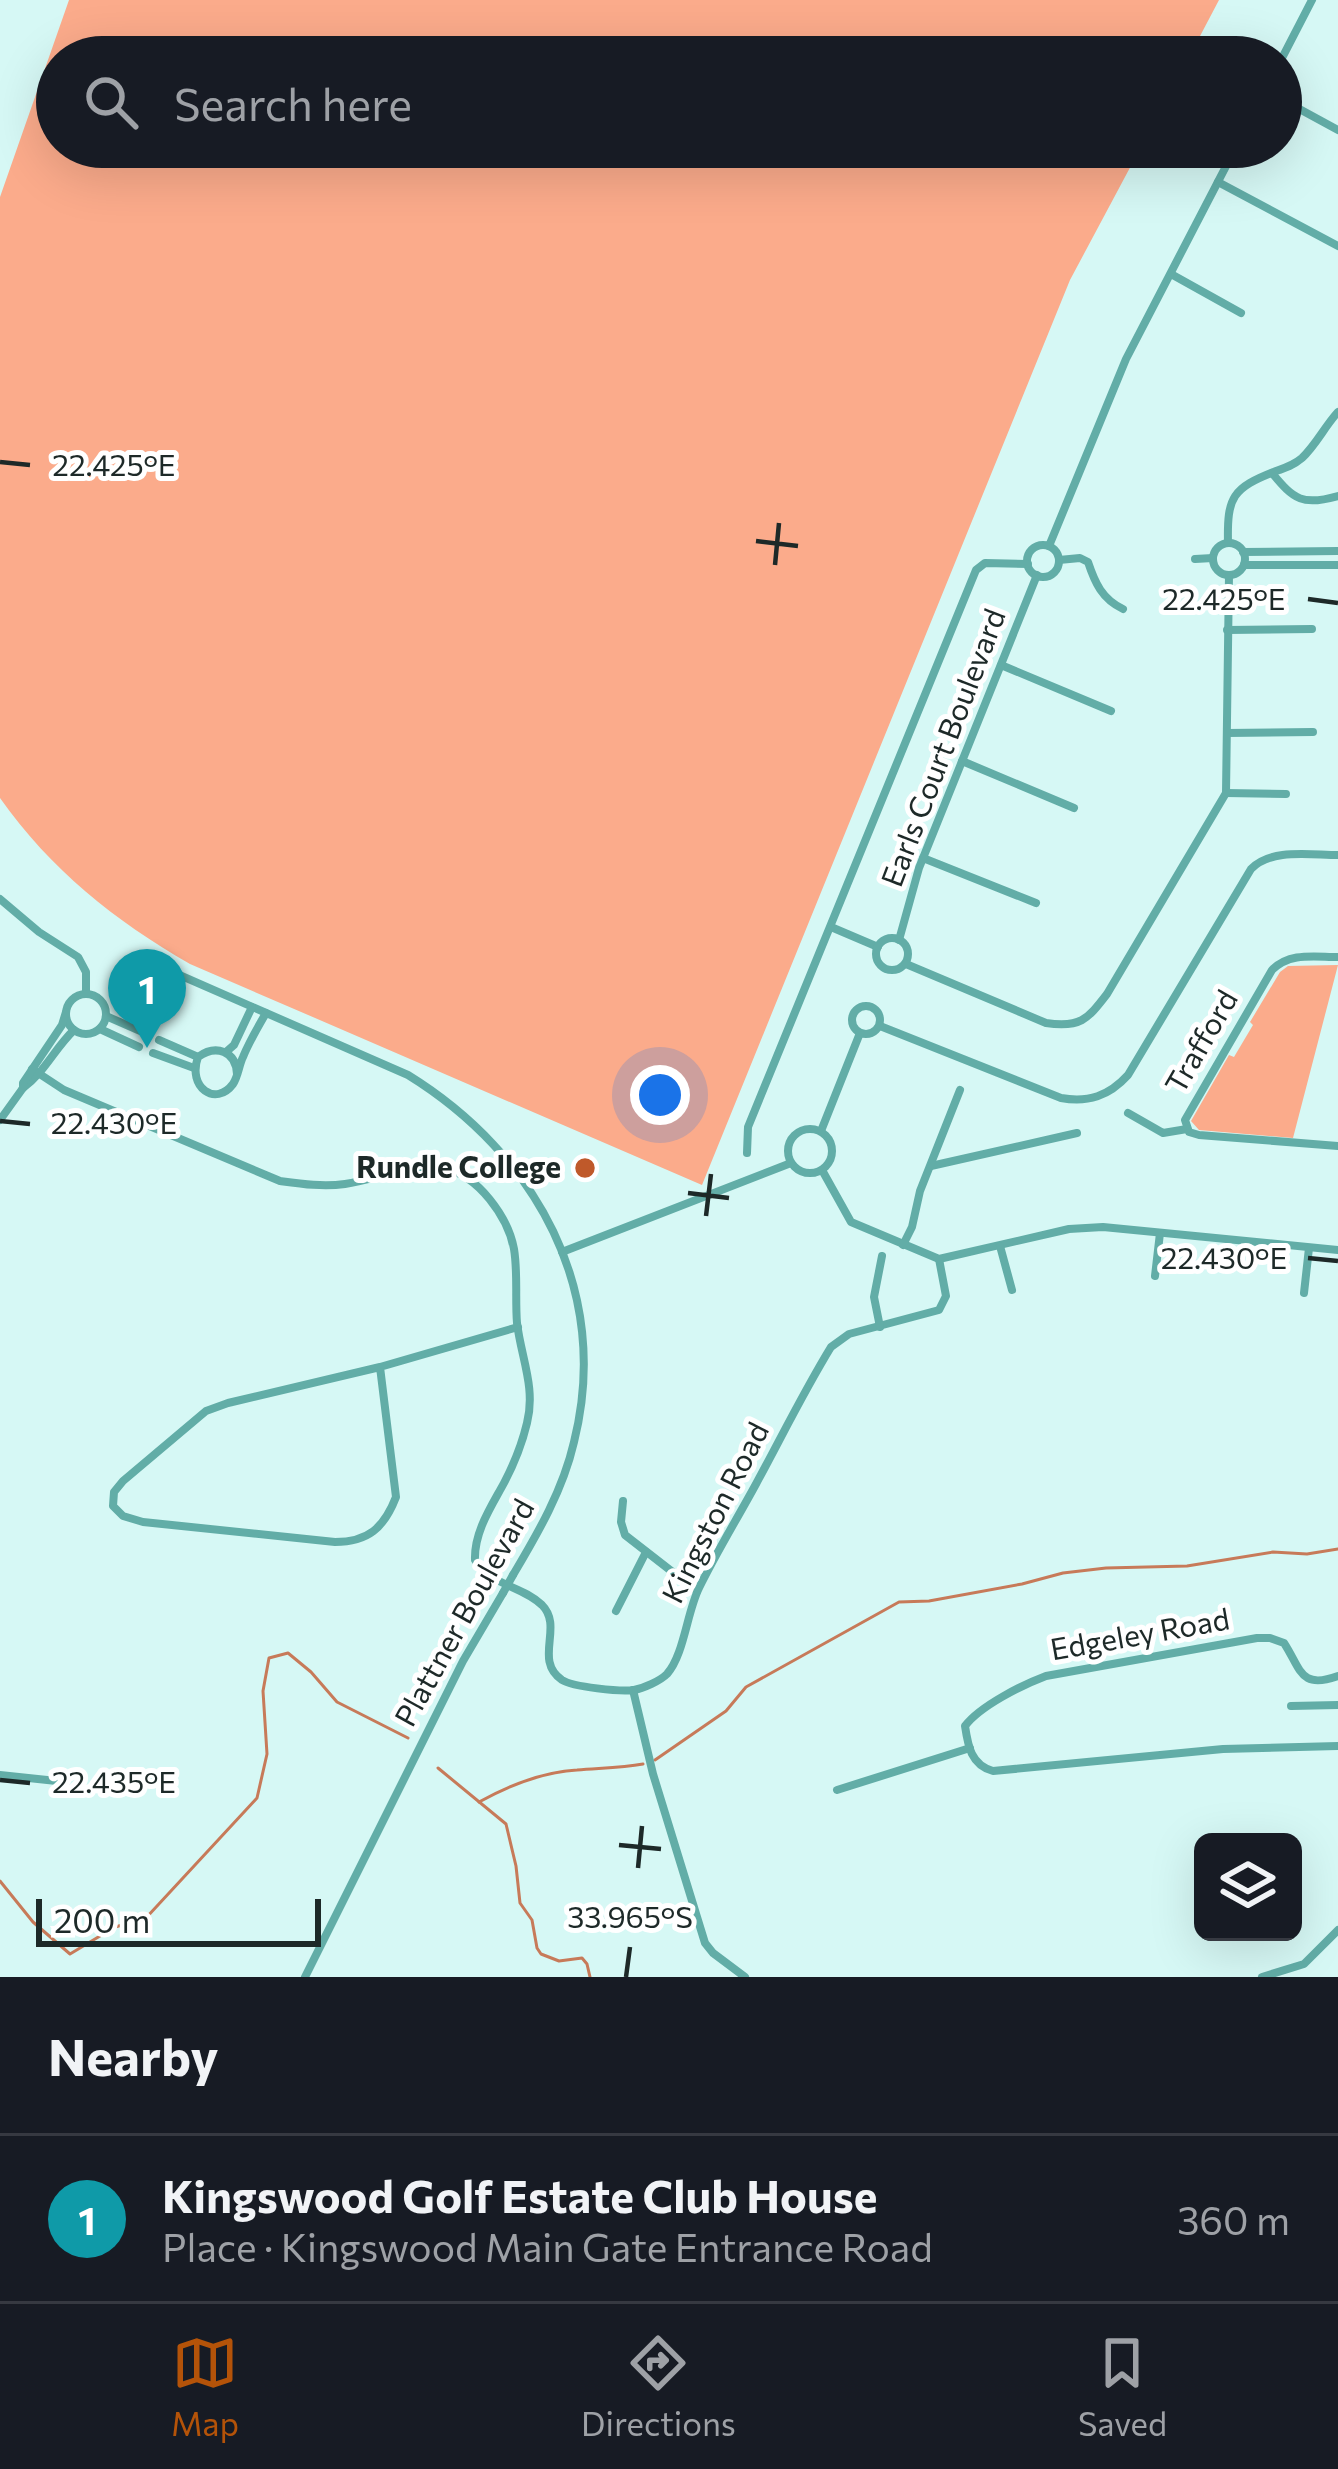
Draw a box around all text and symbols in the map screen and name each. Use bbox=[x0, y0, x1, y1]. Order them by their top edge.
search box bbox=[36, 36, 1302, 168]
icon: search bbox=[78, 69, 144, 135]
text: Search here bbox=[174, 75, 412, 130]
text: 22.425°E bbox=[52, 445, 176, 482]
text: 22.425°E bbox=[1162, 579, 1286, 616]
street label: Earls Court Boulevard bbox=[872, 603, 1012, 891]
pin: 1 bbox=[108, 949, 186, 1048]
street label: Trafford bbox=[1156, 983, 1244, 1099]
your location bbox=[630, 1065, 690, 1125]
text: 22.430°E bbox=[51, 1103, 177, 1140]
place label: Rundle College bbox=[356, 1147, 561, 1184]
marker: Rundle College bbox=[572, 1155, 598, 1181]
text: 22.430°E bbox=[1161, 1238, 1287, 1275]
street label: Kingston Road bbox=[652, 1415, 775, 1608]
street label: Plattner Boulevard bbox=[385, 1492, 541, 1732]
street label: Edgeley Road bbox=[1047, 1599, 1232, 1666]
text: 22.435°E bbox=[52, 1762, 176, 1799]
map controls bbox=[1194, 1833, 1302, 1941]
button: layers bbox=[1194, 1833, 1302, 1941]
scale bar bbox=[36, 1893, 321, 1946]
text: 33.965°S bbox=[567, 1897, 693, 1934]
text: 200 m bbox=[54, 1899, 150, 1940]
text: Nearby bbox=[48, 2024, 218, 2087]
text: Kingswood Golf Estate Club House bbox=[162, 2167, 877, 2222]
text: 1 bbox=[78, 2195, 96, 2243]
text: 360 m bbox=[1177, 2195, 1290, 2243]
text: Place · Kingswood Main Gate Entrance Road bbox=[162, 2222, 933, 2270]
tab: Map bbox=[171, 2330, 239, 2443]
tab: Directions bbox=[581, 2330, 736, 2443]
tab: Saved bbox=[1078, 2330, 1167, 2443]

